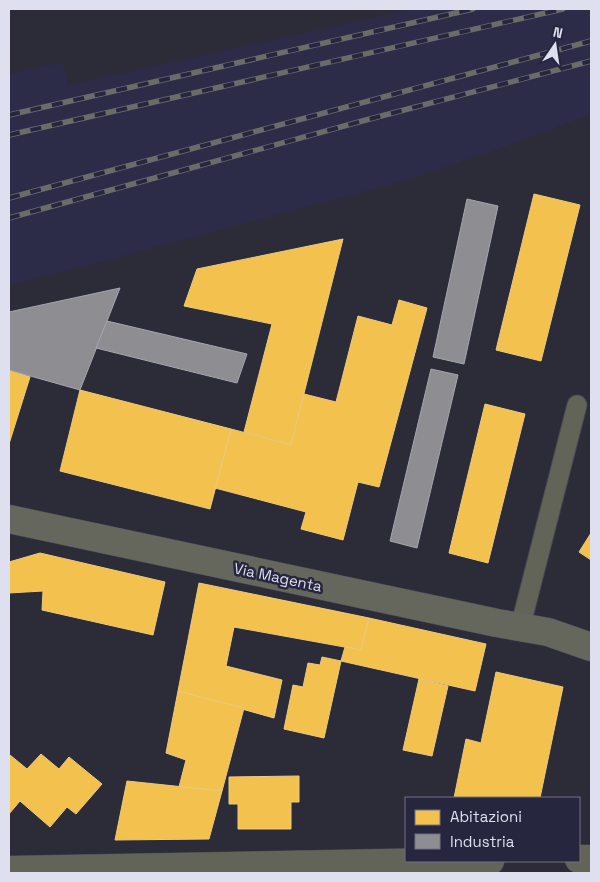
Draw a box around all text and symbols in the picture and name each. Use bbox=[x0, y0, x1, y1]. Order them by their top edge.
north arrow bbox=[530, 20, 580, 70]
text: N bbox=[551, 23, 565, 42]
street label: Via Magenta bbox=[232, 558, 324, 596]
legend bbox=[405, 797, 580, 862]
text: Abitazioni bbox=[450, 807, 522, 826]
text: Industria bbox=[450, 832, 515, 851]

